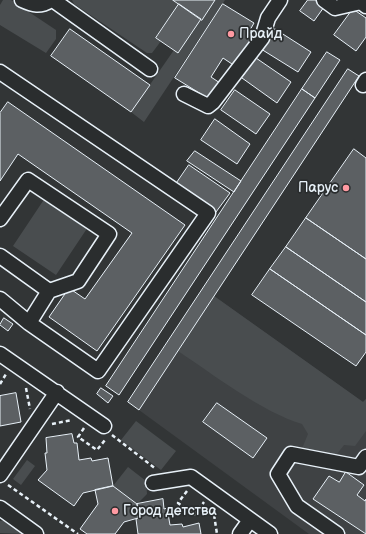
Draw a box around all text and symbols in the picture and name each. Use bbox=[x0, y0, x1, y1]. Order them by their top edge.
place label: Прайд bbox=[239, 26, 282, 42]
marker: Прайд bbox=[226, 29, 236, 39]
place label: Парус bbox=[298, 180, 338, 196]
marker: Парус bbox=[341, 183, 351, 193]
place label: Город детства bbox=[123, 503, 217, 519]
marker: Город детства bbox=[110, 506, 120, 516]

